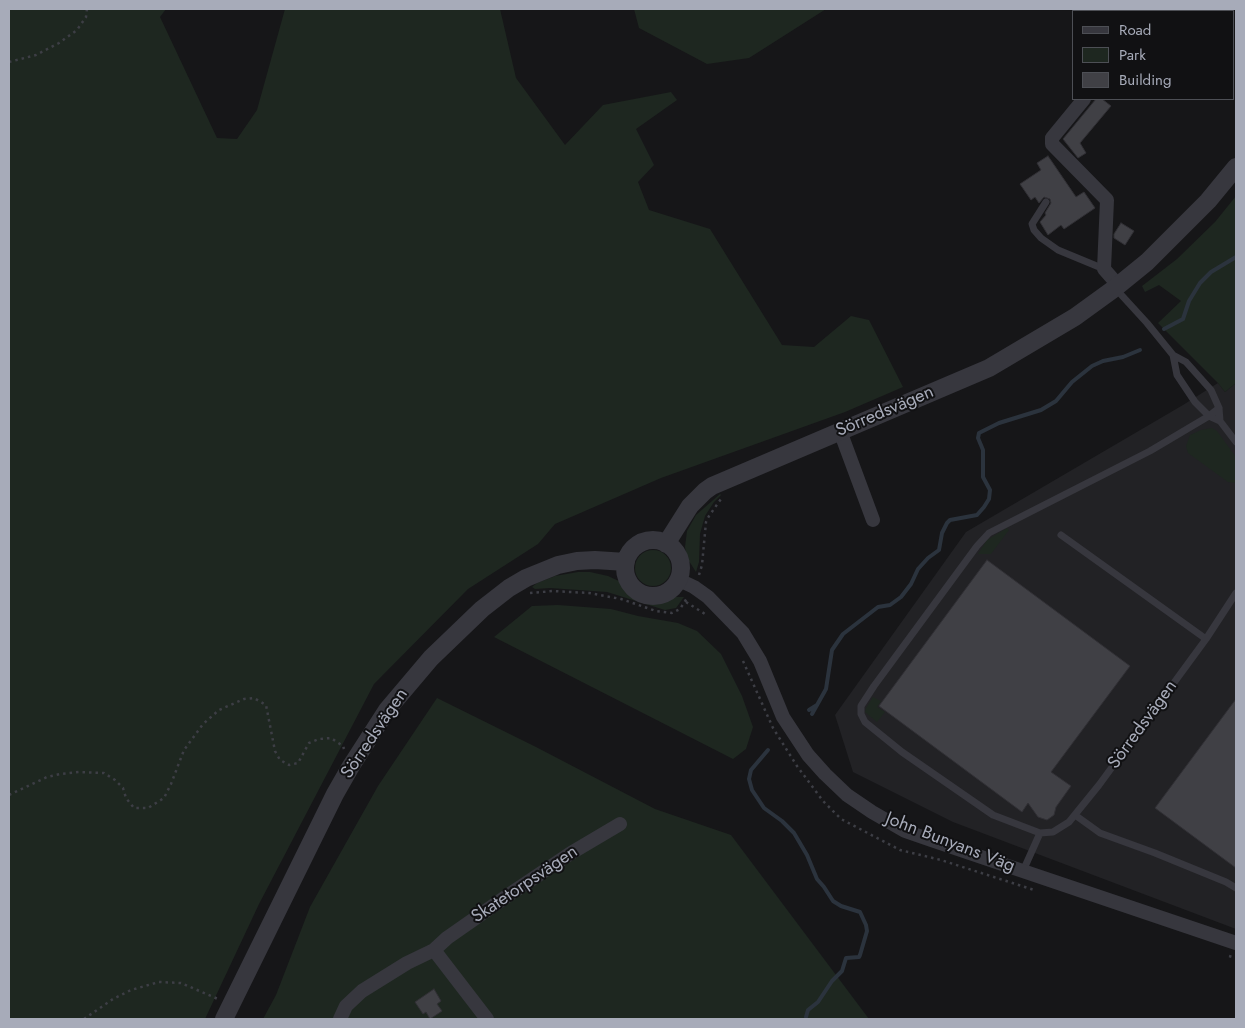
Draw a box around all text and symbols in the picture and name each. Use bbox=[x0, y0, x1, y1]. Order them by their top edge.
legend bbox=[1072, 10, 1235, 100]
text: Road bbox=[1119, 19, 1151, 41]
text: Park bbox=[1119, 44, 1146, 66]
text: Building bbox=[1119, 69, 1171, 91]
street label: Sörredsvägen bbox=[833, 382, 937, 442]
street label: Sörredsvägen bbox=[1104, 677, 1182, 773]
street label: Sörredsvägen bbox=[337, 685, 413, 783]
street label: John Bunyans Väg bbox=[882, 808, 1018, 878]
street label: Skatetorpsvägen bbox=[468, 842, 582, 928]

